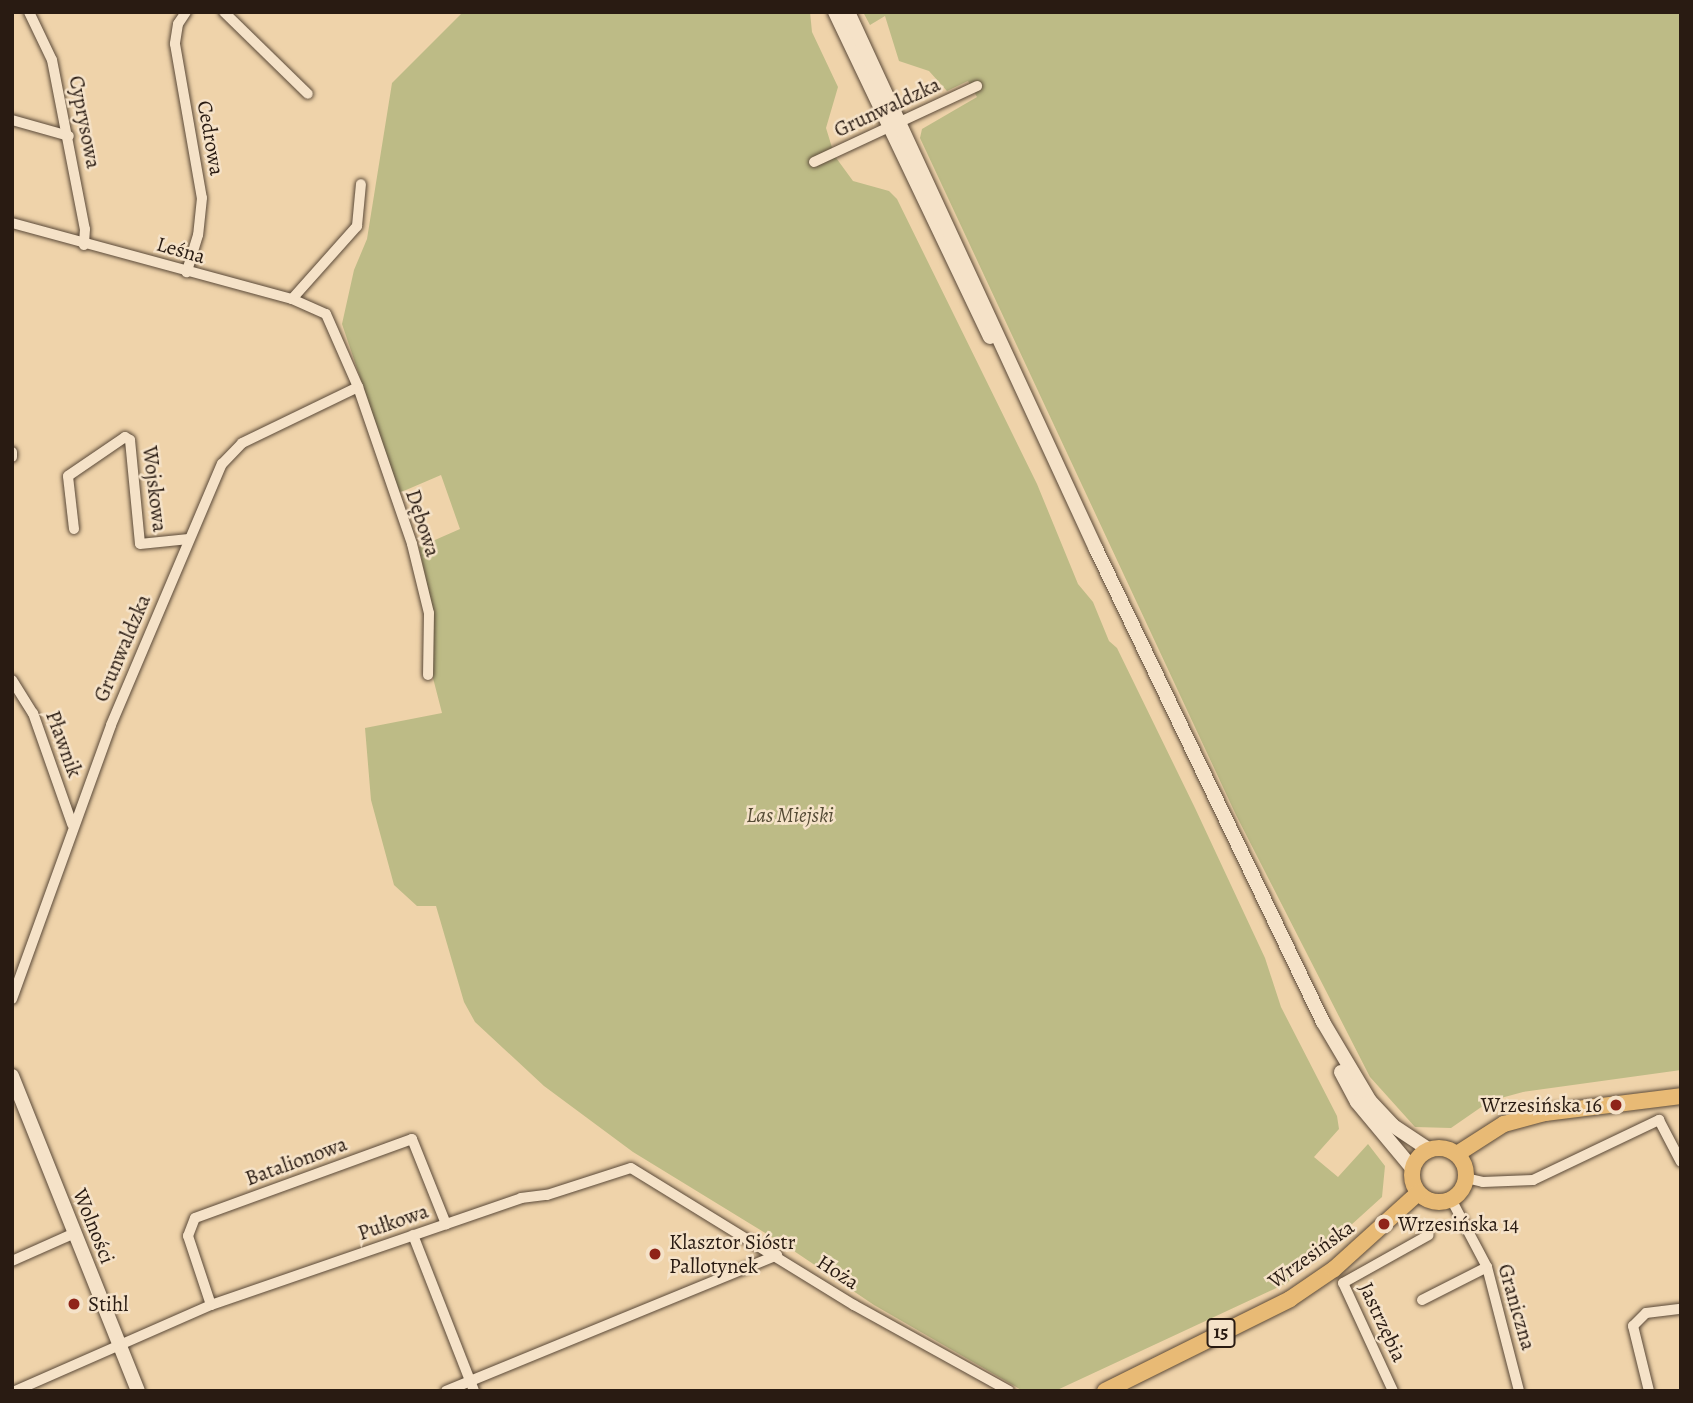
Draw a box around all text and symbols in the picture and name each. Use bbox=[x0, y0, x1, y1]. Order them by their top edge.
street label: Grunwaldzka bbox=[830, 71, 944, 143]
street label: Cyprysowa bbox=[64, 73, 106, 171]
street label: Cedrowa bbox=[192, 99, 230, 177]
street label: Leśna bbox=[154, 231, 208, 269]
street label: Wojskowa bbox=[137, 445, 173, 533]
street label: Dębowa bbox=[400, 486, 446, 560]
street label: Grunwaldzka bbox=[88, 591, 156, 705]
street label: Pławnik bbox=[40, 707, 88, 781]
park label: Las Miejski bbox=[746, 802, 834, 828]
place label: Wrzesińska 16 bbox=[1481, 1092, 1602, 1118]
marker: Wrzesińska 16 bbox=[1608, 1097, 1624, 1113]
street label: Batalionowa bbox=[242, 1131, 350, 1191]
street label: Wolności bbox=[68, 1185, 120, 1267]
street label: Pułkowa bbox=[354, 1198, 432, 1246]
place label: Wrzesińska 14 bbox=[1398, 1211, 1519, 1237]
street label: Wrzesińska bbox=[1263, 1214, 1359, 1294]
marker: Wrzesińska 14 bbox=[1376, 1216, 1392, 1232]
place label: Klasztor Sióstr Pallotynek bbox=[669, 1229, 796, 1279]
marker: Klasztor Sióstr Pallotynek bbox=[647, 1246, 663, 1262]
street label: Hoża bbox=[812, 1249, 864, 1295]
street label: Graniczna bbox=[1493, 1261, 1541, 1353]
street label: Jastrzębia bbox=[1354, 1278, 1412, 1366]
place label: Stihl bbox=[88, 1291, 128, 1317]
marker: Stihl bbox=[66, 1296, 82, 1312]
road number: 15 bbox=[1205, 1317, 1237, 1348]

